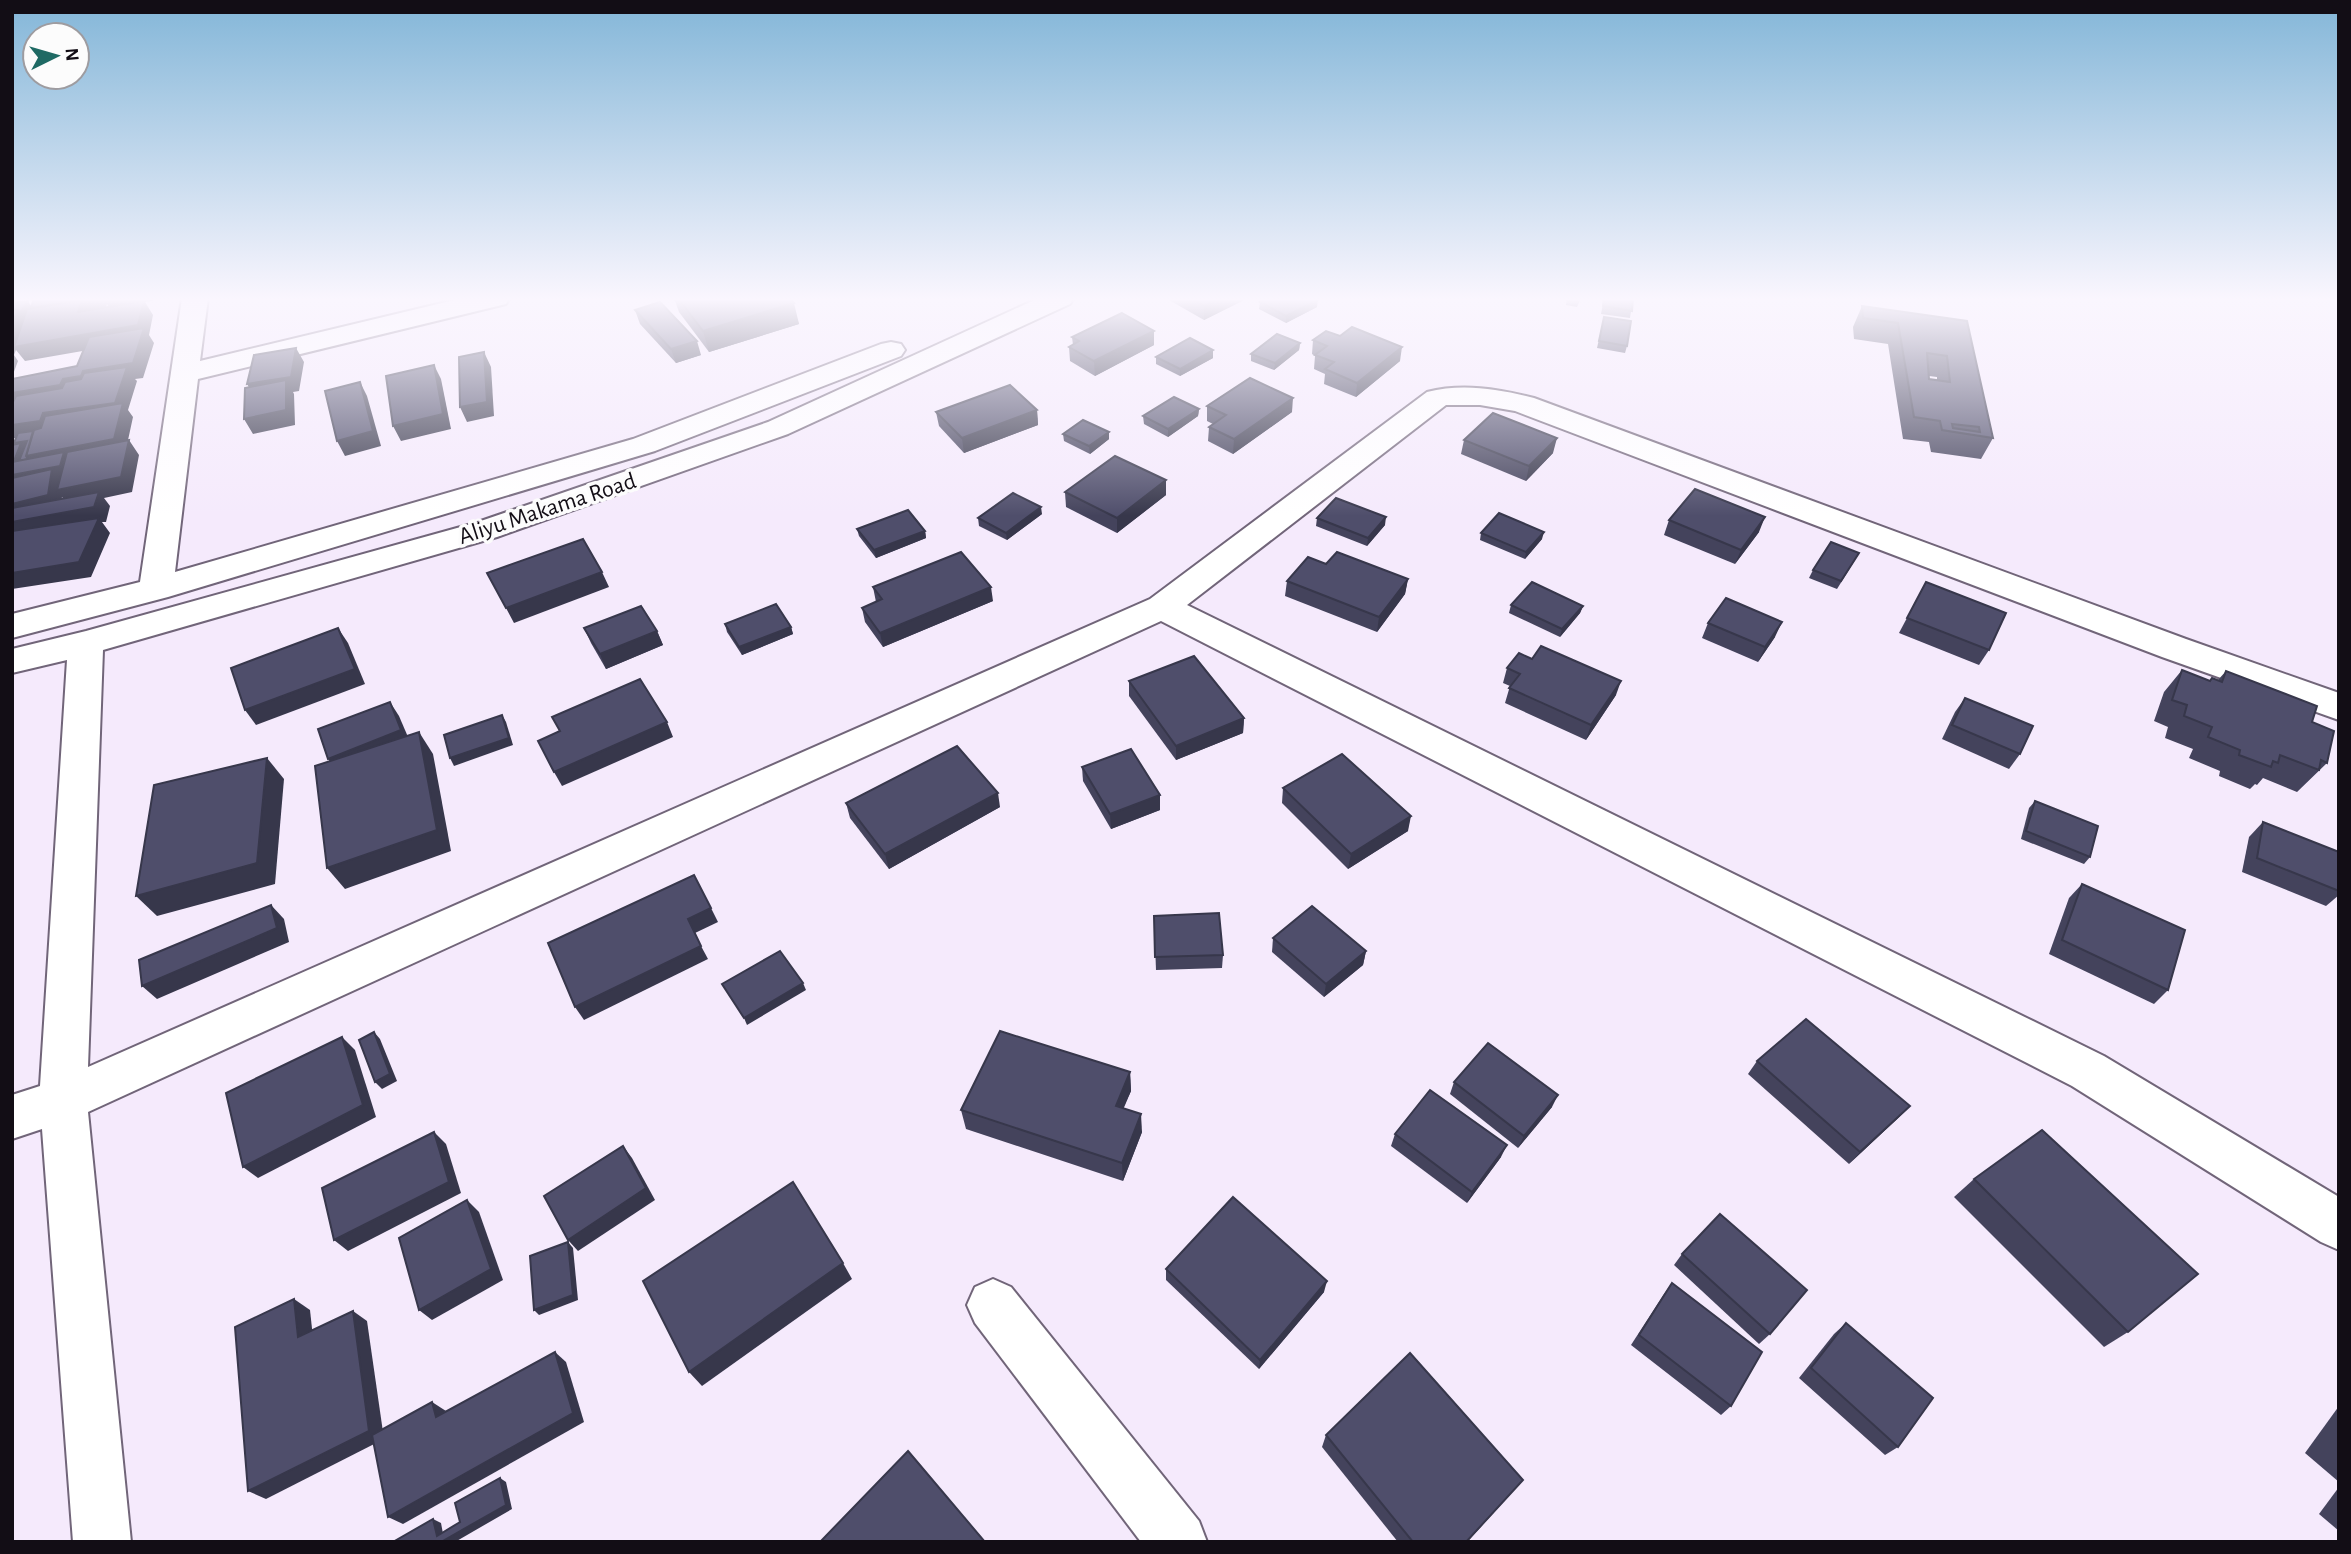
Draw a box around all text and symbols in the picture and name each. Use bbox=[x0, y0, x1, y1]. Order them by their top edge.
north arrow bbox=[21, 21, 91, 91]
text: N bbox=[61, 47, 81, 62]
street label: Aliyu Makama Road bbox=[456, 469, 639, 549]

